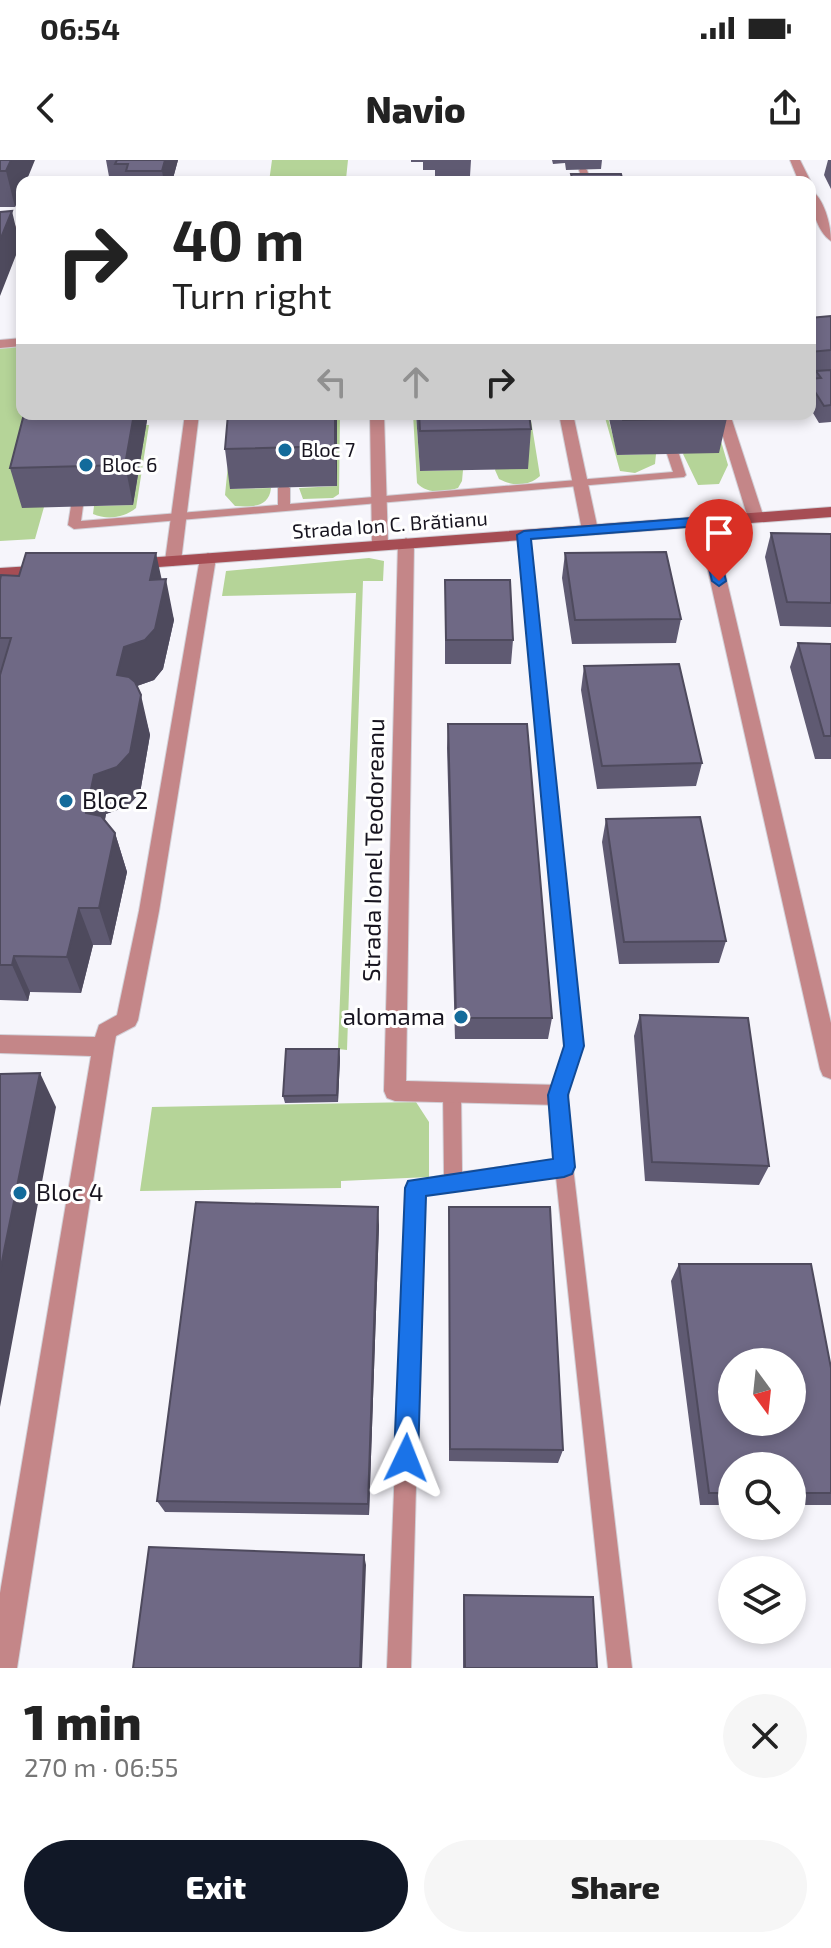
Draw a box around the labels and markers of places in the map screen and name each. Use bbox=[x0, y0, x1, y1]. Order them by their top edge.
place label: Bloc 7 bbox=[301, 437, 355, 461]
marker: Bloc 7 bbox=[276, 441, 294, 459]
place label: Bloc 6 bbox=[102, 452, 157, 476]
marker: Bloc 6 bbox=[77, 456, 95, 474]
pin bbox=[685, 499, 753, 581]
place label: Bloc 2 bbox=[82, 785, 148, 814]
marker: Bloc 2 bbox=[57, 792, 75, 810]
place label: alomama bbox=[343, 1001, 445, 1030]
marker: alomama bbox=[452, 1008, 470, 1026]
place label: Bloc 4 bbox=[36, 1177, 104, 1206]
marker: Bloc 4 bbox=[11, 1184, 29, 1202]

